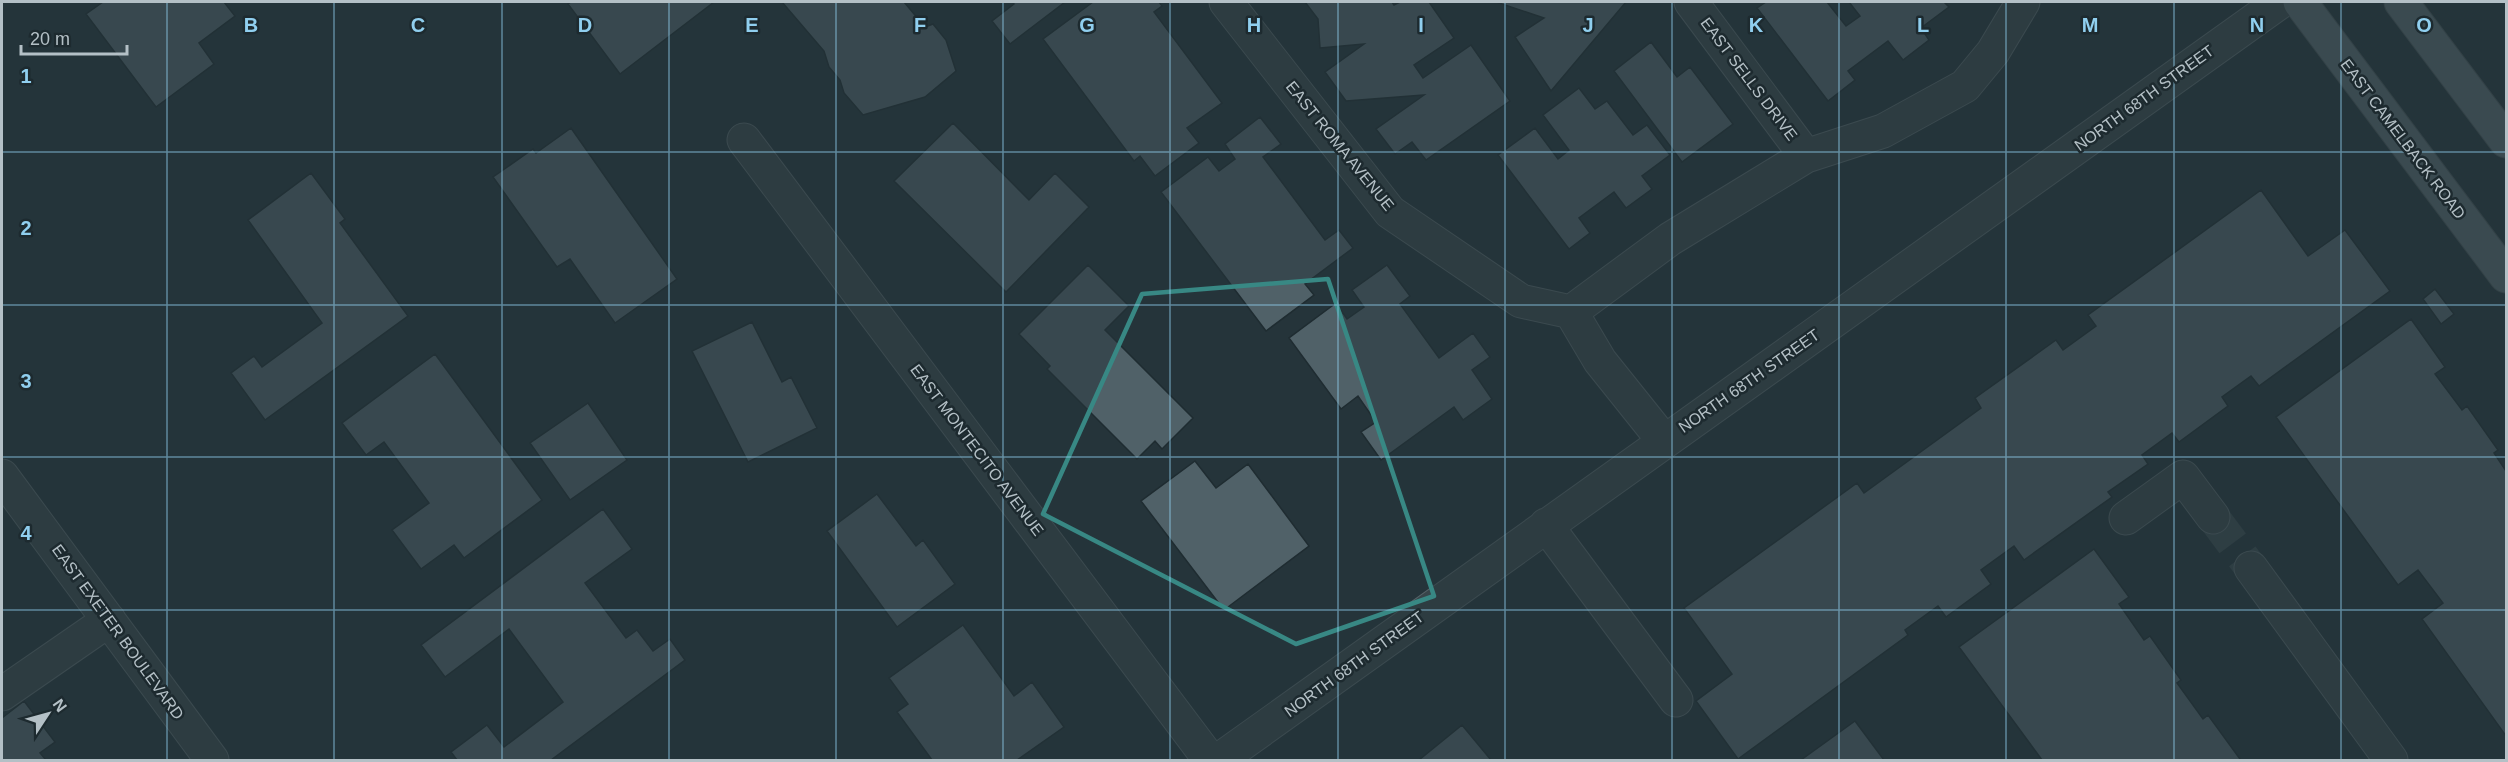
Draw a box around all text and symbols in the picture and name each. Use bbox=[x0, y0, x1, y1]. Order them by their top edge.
text: B bbox=[244, 14, 258, 36]
text: C bbox=[411, 14, 425, 36]
text: D bbox=[578, 14, 592, 36]
text: E bbox=[745, 14, 759, 36]
text: F bbox=[914, 14, 926, 36]
text: G bbox=[1079, 14, 1095, 36]
text: H bbox=[1247, 14, 1261, 36]
text: I bbox=[1418, 14, 1424, 36]
text: J bbox=[1582, 14, 1594, 36]
street label: EAST SELLS DRIVE bbox=[1697, 14, 1801, 144]
text: K bbox=[1749, 14, 1764, 36]
text: L bbox=[1917, 14, 1929, 36]
text: M bbox=[2082, 14, 2098, 36]
text: N bbox=[2250, 14, 2264, 36]
text: O bbox=[2416, 14, 2432, 36]
scale bar bbox=[21, 18, 128, 56]
text: 20 m bbox=[30, 29, 70, 49]
street label: NORTH 68TH STREET bbox=[2071, 42, 2217, 154]
street label: EAST CAMELBACK ROAD bbox=[2337, 56, 2469, 222]
text: 1 bbox=[20, 65, 32, 87]
street label: EAST ROMA AVENUE bbox=[1283, 78, 1397, 214]
text: 2 bbox=[20, 217, 32, 239]
street label: NORTH 68TH STREET bbox=[1675, 326, 1823, 436]
street label: EAST MONTECITO AVENUE bbox=[907, 361, 1047, 539]
text: 3 bbox=[20, 370, 32, 392]
text: 4 bbox=[20, 522, 32, 544]
street label: EAST EXETER BOULEVARD bbox=[49, 541, 187, 723]
street label: NORTH 68TH STREET bbox=[1281, 608, 1427, 720]
north arrow bbox=[18, 684, 78, 744]
text: N bbox=[49, 696, 70, 715]

